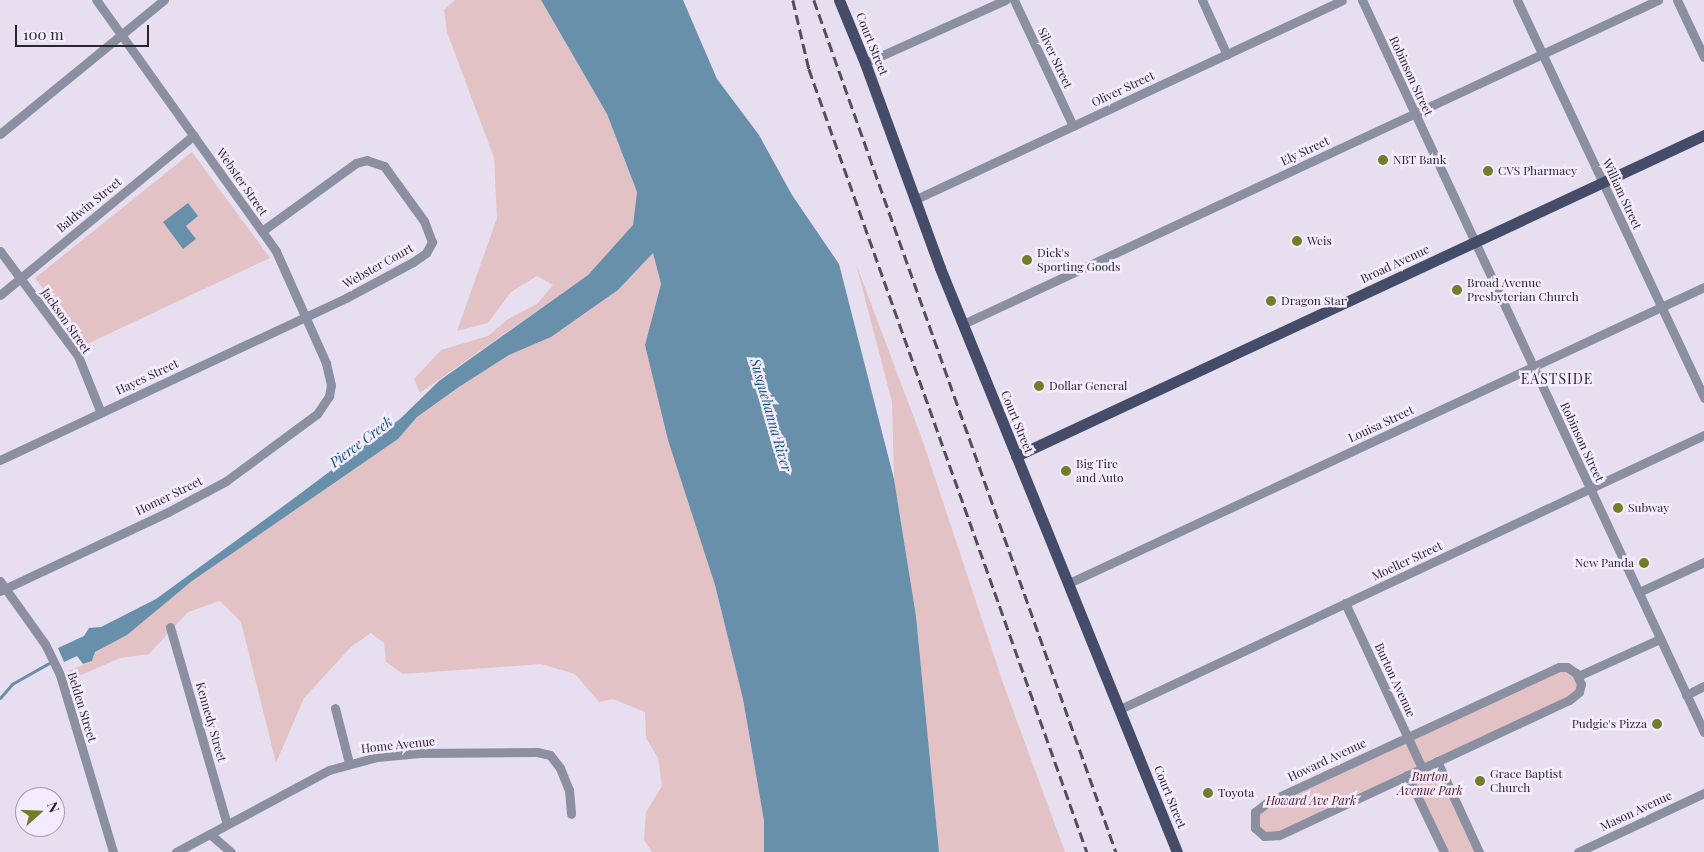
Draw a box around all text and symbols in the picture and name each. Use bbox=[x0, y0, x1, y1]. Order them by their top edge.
street label: Court Street bbox=[853, 10, 891, 78]
scale bar bbox=[18, 15, 151, 47]
text: 100 m bbox=[23, 24, 64, 44]
street label: Silver Street bbox=[1035, 25, 1075, 91]
street label: Robinson Street bbox=[1386, 34, 1436, 118]
street label: Oliver Street bbox=[1089, 68, 1157, 110]
street label: Ely Street bbox=[1278, 133, 1332, 169]
street label: Webster Street bbox=[213, 145, 271, 219]
place label: NBT Bank bbox=[1393, 153, 1447, 167]
marker: NBT Bank bbox=[1377, 154, 1389, 166]
street label: William Street bbox=[1599, 156, 1645, 232]
place label: CVS Pharmacy bbox=[1498, 164, 1577, 178]
marker: CVS Pharmacy bbox=[1482, 165, 1494, 177]
street label: Baldwin Street bbox=[54, 175, 124, 235]
place label: Weis bbox=[1307, 234, 1332, 248]
marker: Weis bbox=[1291, 235, 1303, 247]
street label: Webster Court bbox=[340, 241, 416, 291]
street label: Broad Avenue bbox=[1358, 242, 1432, 286]
place label: Dick's Sporting Goods bbox=[1037, 246, 1120, 274]
marker: Dick's Sporting Goods bbox=[1021, 254, 1033, 266]
place label: Broad Avenue Presbyterian Church bbox=[1467, 276, 1579, 304]
marker: Broad Avenue Presbyterian Church bbox=[1451, 284, 1463, 296]
street label: Jackson Street bbox=[38, 286, 94, 356]
place label: Dragon Star bbox=[1281, 294, 1346, 308]
marker: Dragon Star bbox=[1265, 295, 1277, 307]
street label: Hayes Street bbox=[113, 356, 181, 398]
water label: Susquehanna River bbox=[747, 356, 795, 474]
district label: EASTSIDE bbox=[1520, 371, 1594, 387]
place label: Dollar General bbox=[1049, 379, 1128, 393]
marker: Dollar General bbox=[1033, 380, 1045, 392]
street label: Court Street bbox=[998, 388, 1036, 456]
street label: Robinson Street bbox=[1557, 400, 1607, 484]
street label: Louisa Street bbox=[1346, 403, 1416, 445]
water label: Pierce Creek bbox=[326, 413, 396, 471]
place label: Big Tire and Auto bbox=[1076, 457, 1124, 485]
marker: Big Tire and Auto bbox=[1060, 465, 1072, 477]
street label: Homer Street bbox=[133, 474, 205, 518]
place label: Subway bbox=[1628, 501, 1669, 515]
marker: Subway bbox=[1612, 502, 1624, 514]
street label: Moeller Street bbox=[1369, 538, 1445, 584]
place label: New Panda bbox=[1574, 556, 1634, 570]
marker: New Panda bbox=[1638, 557, 1650, 569]
street label: Burton Avenue bbox=[1371, 641, 1419, 719]
street label: Belden Street bbox=[65, 670, 99, 744]
street label: Kennedy Street bbox=[193, 680, 229, 764]
place label: Pudgie's Pizza bbox=[1572, 717, 1647, 731]
marker: Pudgie's Pizza bbox=[1651, 718, 1663, 730]
street label: Home Avenue bbox=[360, 734, 436, 756]
street label: Howard Avenue bbox=[1285, 735, 1369, 785]
street label: Court Street bbox=[1151, 763, 1189, 831]
place label: Grace Baptist Church bbox=[1490, 767, 1562, 795]
park label: Burton Avenue Park bbox=[1397, 770, 1463, 798]
marker: Grace Baptist Church bbox=[1474, 775, 1486, 787]
place label: Toyota bbox=[1218, 786, 1254, 800]
north arrow bbox=[15, 787, 65, 837]
marker: Toyota bbox=[1202, 787, 1214, 799]
street label: Mason Avenue bbox=[1598, 788, 1674, 834]
park label: Howard Ave Park bbox=[1266, 794, 1356, 808]
text: N bbox=[43, 799, 64, 815]

